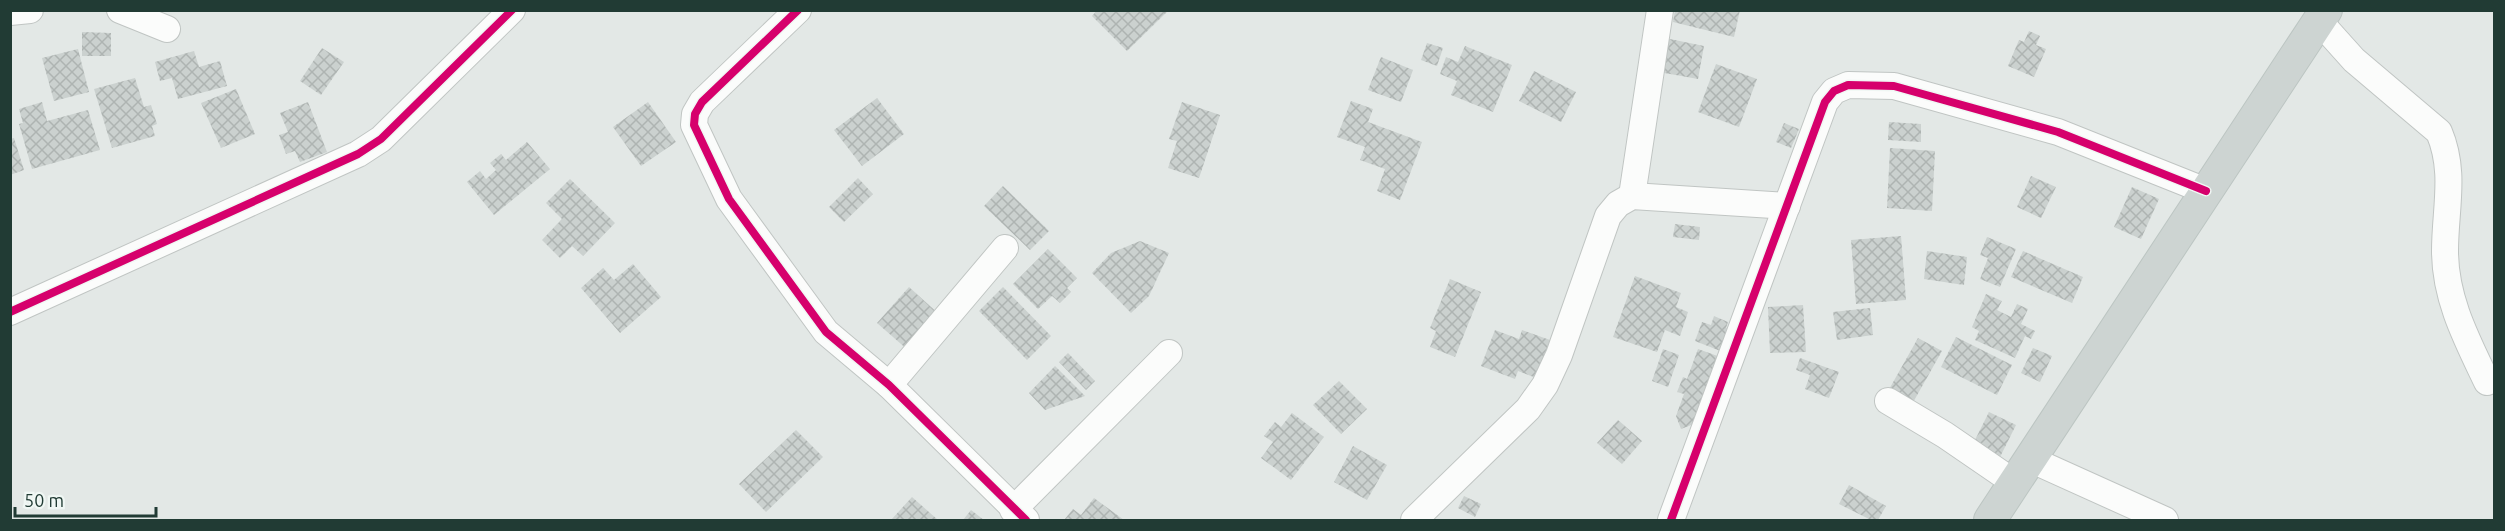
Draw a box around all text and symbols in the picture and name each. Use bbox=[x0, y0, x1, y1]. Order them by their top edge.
scale bar bbox=[15, 480, 156, 518]
text: 50 m bbox=[24, 490, 64, 510]

